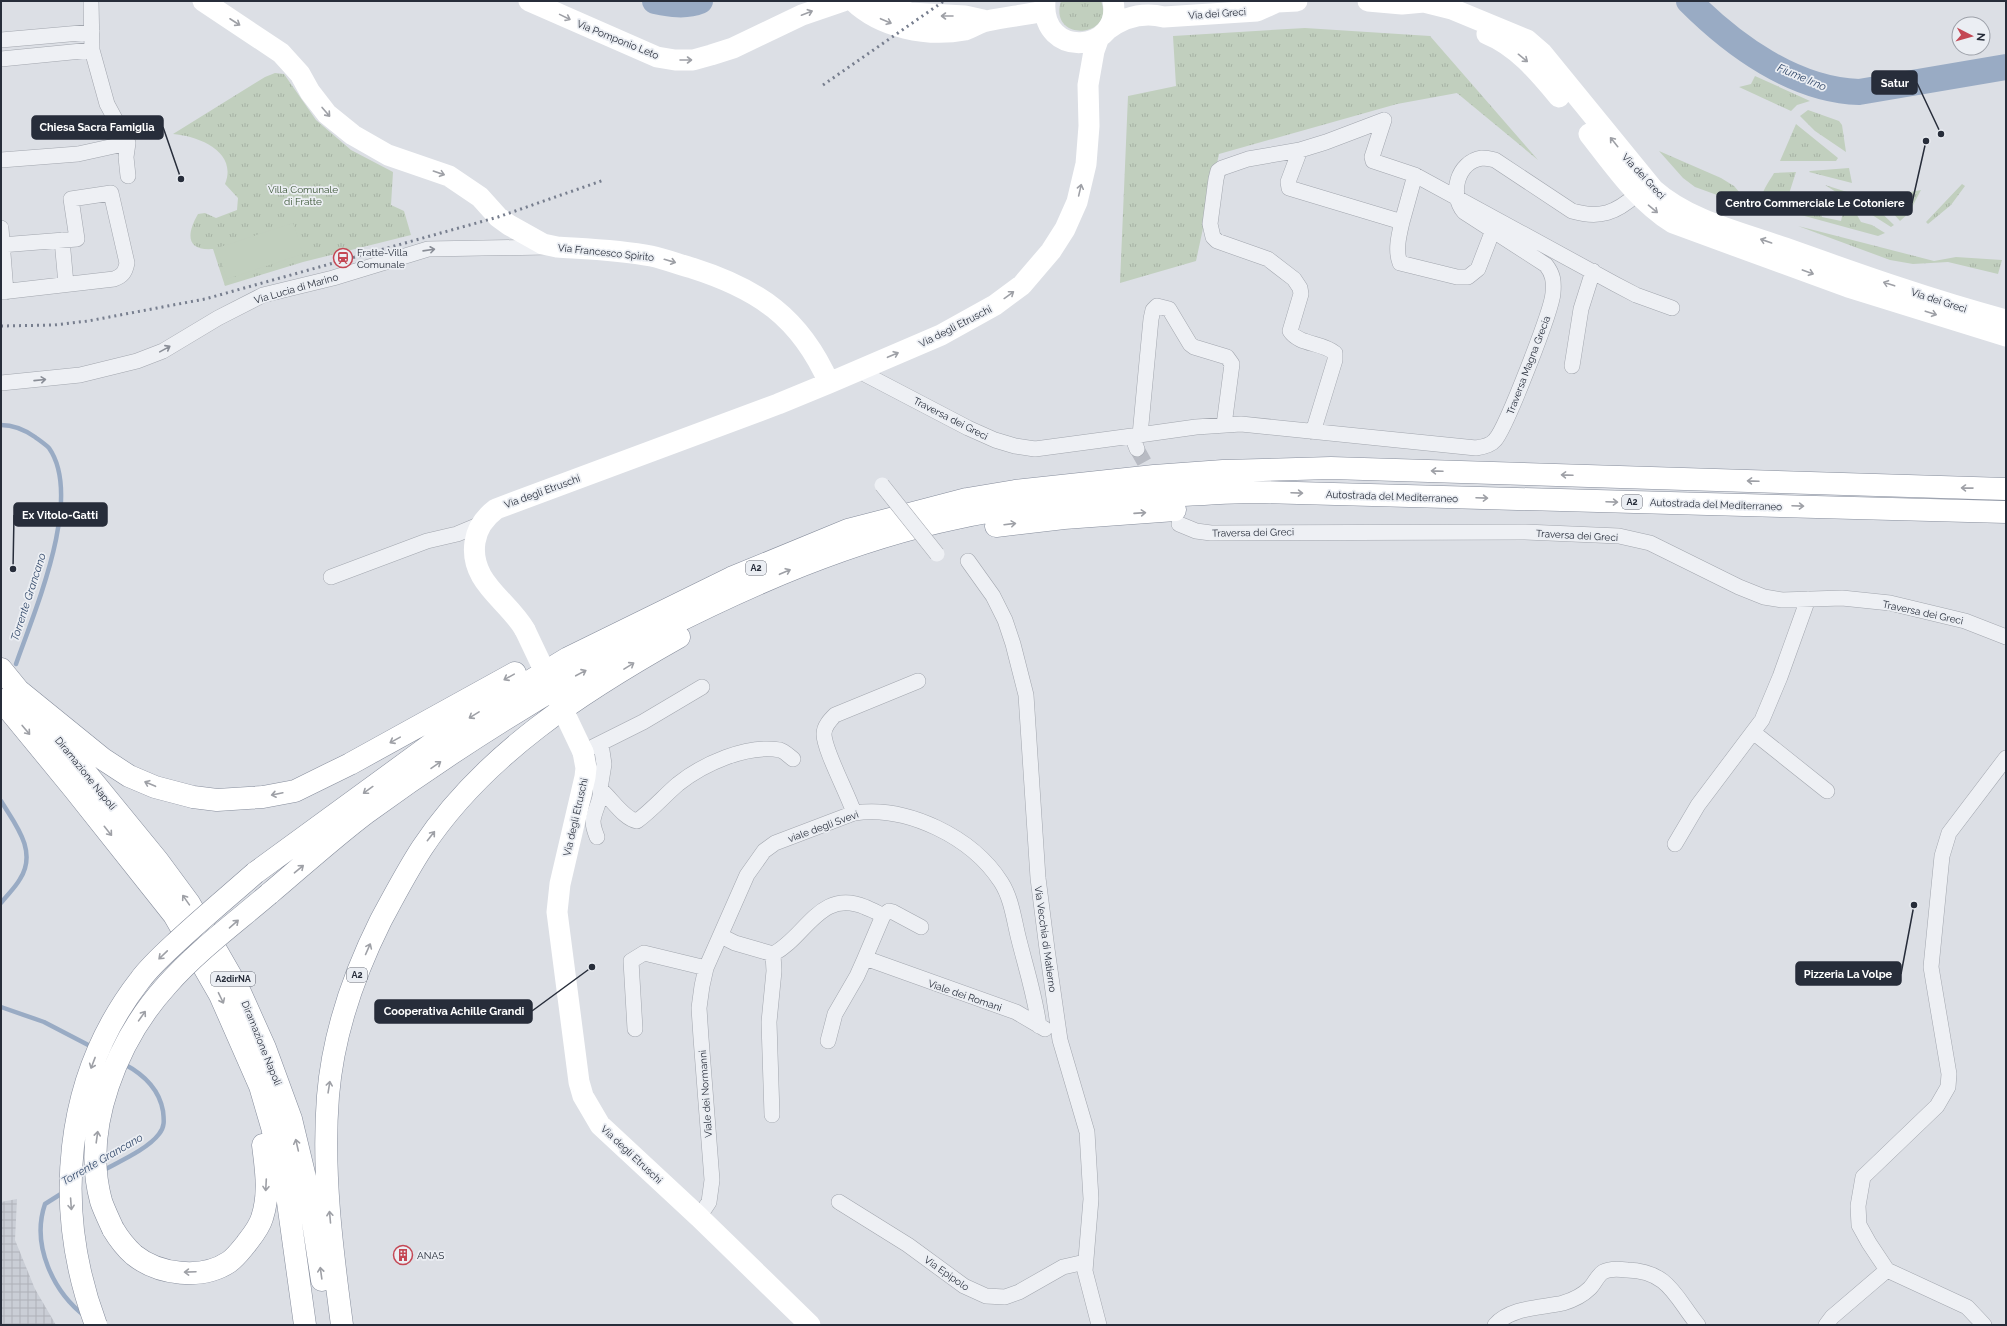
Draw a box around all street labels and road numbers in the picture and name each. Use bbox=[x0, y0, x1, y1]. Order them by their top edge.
street label: Via dei Greci bbox=[1188, 6, 1246, 21]
street label: Via Pomponio Leto bbox=[575, 18, 661, 61]
street label: Via dei Greci bbox=[1620, 151, 1667, 201]
street label: Via Francesco Spirito bbox=[557, 242, 655, 263]
street label: Via Lucia di Marino bbox=[253, 271, 340, 306]
street label: Via dei Greci bbox=[1910, 286, 1968, 315]
street label: Via degli Etruschi bbox=[917, 303, 993, 349]
street label: Traversa Magna Grecia bbox=[1505, 314, 1552, 416]
street label: Traversa dei Greci bbox=[912, 395, 990, 442]
street label: Via degli Etruschi bbox=[503, 473, 582, 510]
street label: Autostrada del Mediterraneo bbox=[1326, 489, 1458, 504]
road number: A2 bbox=[1622, 495, 1642, 509]
street label: Autostrada del Mediterraneo bbox=[1650, 497, 1782, 512]
street label: Traversa dei Greci bbox=[1212, 526, 1294, 539]
street label: Traversa dei Greci bbox=[1536, 528, 1618, 543]
road number: A2 bbox=[746, 561, 766, 575]
street label: Traversa dei Greci bbox=[1882, 599, 1964, 626]
street label: Diramazione Napoli bbox=[53, 735, 118, 812]
street label: Via degli Etruschi bbox=[561, 777, 590, 857]
street label: viale degli Svevi bbox=[786, 809, 860, 844]
street label: Via Vecchia di Matierno bbox=[1033, 885, 1058, 993]
road number: A2 bbox=[347, 968, 367, 982]
road number: A2dirNA bbox=[211, 972, 255, 986]
street label: Viale dei Romani bbox=[926, 978, 1003, 1013]
street label: Diramazione Napoli bbox=[240, 999, 284, 1087]
street label: Viale dei Normanni bbox=[697, 1050, 714, 1138]
street label: Via degli Etruschi bbox=[599, 1123, 665, 1186]
street label: Via Epipolo bbox=[922, 1254, 971, 1293]

